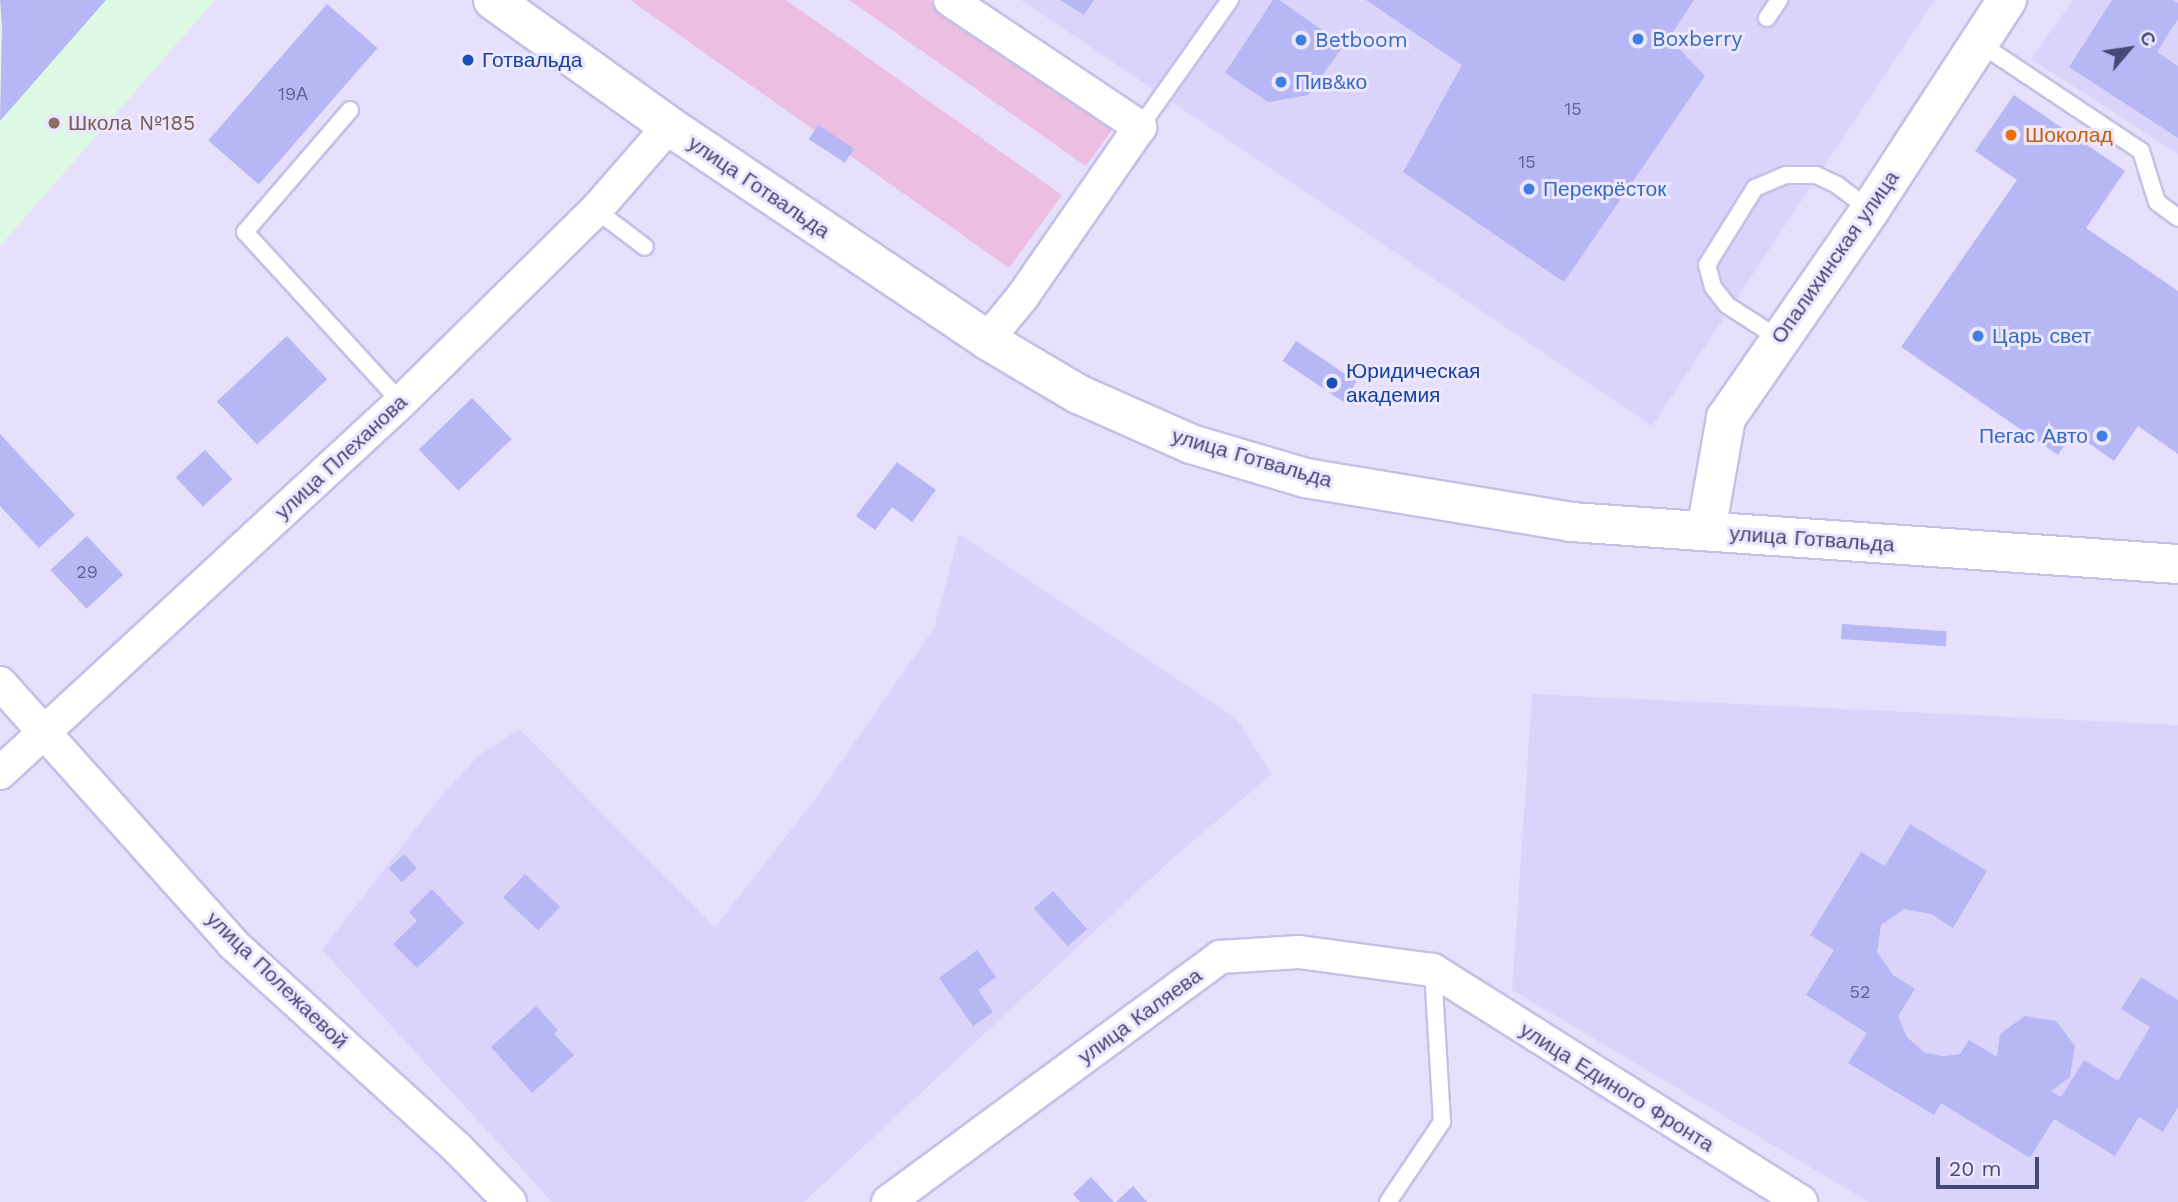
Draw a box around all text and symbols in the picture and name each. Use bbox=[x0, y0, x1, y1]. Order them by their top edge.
north arrow bbox=[2094, 14, 2164, 84]
place label: Boxberry bbox=[1652, 26, 1742, 52]
place label: Betboom bbox=[1315, 27, 1408, 53]
text: С bbox=[2134, 27, 2161, 50]
marker: Boxberry bbox=[1630, 31, 1646, 47]
marker: Betboom bbox=[1293, 32, 1309, 48]
place label: Готвальда bbox=[482, 47, 583, 73]
marker: Готвальда bbox=[460, 52, 476, 68]
place label: Пив&ко bbox=[1295, 69, 1367, 95]
marker: Пив&ко bbox=[1273, 74, 1289, 90]
house number: 19А bbox=[278, 83, 308, 105]
house number: 15 bbox=[1564, 98, 1582, 120]
place label: Школа №185 bbox=[68, 110, 195, 136]
marker: Школа №185 bbox=[46, 115, 62, 131]
place label: Шоколад bbox=[2025, 122, 2113, 148]
marker: Шоколад bbox=[2003, 127, 2019, 143]
street label: улица Готвальда bbox=[683, 130, 835, 244]
house number: 15 bbox=[1518, 151, 1536, 173]
street label: Опалихинская улица bbox=[1766, 166, 1904, 348]
place label: Перекрёсток bbox=[1543, 176, 1666, 202]
marker: Перекрёсток bbox=[1521, 181, 1537, 197]
place label: Царь свет bbox=[1992, 323, 2091, 349]
marker: Царь свет bbox=[1970, 328, 1986, 344]
place label: Юридическая академия bbox=[1346, 358, 1480, 408]
marker: Юридическая академия bbox=[1324, 375, 1340, 391]
street label: улица Плеханова bbox=[270, 389, 412, 525]
street label: улица Готвальда bbox=[1169, 423, 1335, 493]
place label: Пегас Авто bbox=[1979, 423, 2088, 449]
marker: Пегас Авто bbox=[2094, 428, 2110, 444]
street label: улица Готвальда bbox=[1729, 521, 1895, 557]
house number: 29 bbox=[76, 561, 98, 583]
street label: улица Полежаевой bbox=[201, 906, 353, 1054]
street label: улица Каляева bbox=[1073, 963, 1207, 1069]
house number: 52 bbox=[1850, 981, 1870, 1003]
street label: улица Единого Фронта bbox=[1515, 1017, 1719, 1157]
scale bar bbox=[1940, 1142, 2043, 1186]
text: 20 m bbox=[1949, 1156, 2001, 1181]

